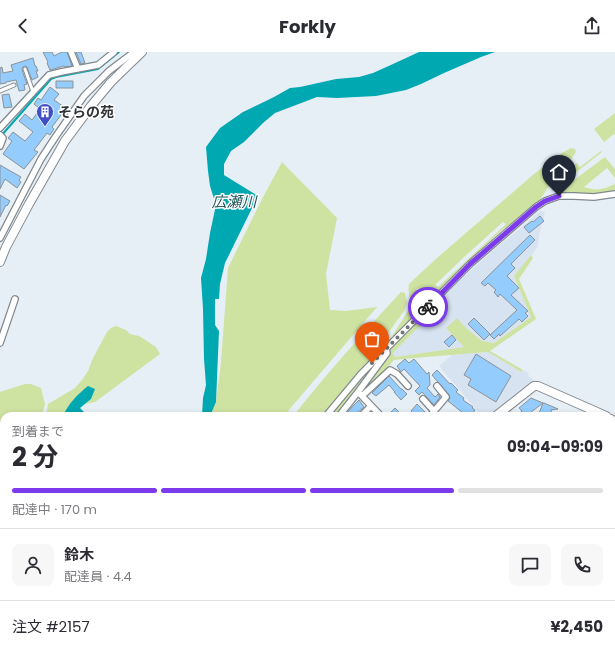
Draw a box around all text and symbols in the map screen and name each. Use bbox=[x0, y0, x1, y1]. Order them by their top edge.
text: Forkly bbox=[279, 14, 336, 39]
icon: back bbox=[12, 15, 34, 37]
icon: share bbox=[581, 15, 603, 37]
building icon: そらの苑 bbox=[35, 102, 55, 127]
place label: そらの苑 bbox=[58, 102, 114, 122]
pin bbox=[542, 155, 576, 196]
icon: home bbox=[548, 161, 570, 183]
water label: 広瀬川 bbox=[211, 191, 258, 212]
courier bbox=[408, 287, 448, 327]
icon: bike bbox=[417, 296, 439, 318]
pin bbox=[355, 322, 389, 363]
icon: bag bbox=[361, 328, 383, 350]
text: 到着まで bbox=[12, 422, 64, 441]
text: 09:04–09:09 bbox=[507, 436, 603, 457]
text: 2 分 bbox=[12, 439, 58, 475]
text: 配達中 · 170 m bbox=[12, 500, 97, 519]
button: person bbox=[12, 544, 54, 586]
text: 鈴木 bbox=[64, 544, 94, 565]
button: chat bbox=[509, 544, 551, 586]
button: phone bbox=[561, 544, 603, 586]
text: 配達員 · 4.4 bbox=[64, 567, 132, 586]
text: 注文 #2157 bbox=[12, 616, 90, 637]
text: ¥2,450 bbox=[550, 616, 603, 637]

